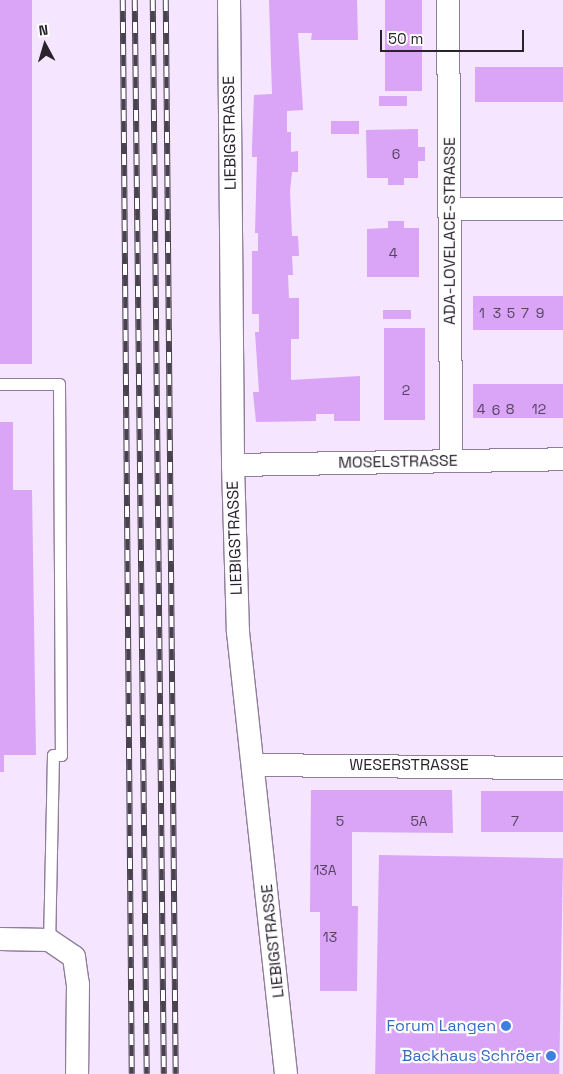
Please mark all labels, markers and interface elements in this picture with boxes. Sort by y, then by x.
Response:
north arrow [20,20,70,70]
scale bar [383,20,527,52]
text: N [38,21,49,40]
text: 50 m [388,29,423,48]
street label: LIEBIGSTRASSE [219,76,241,190]
street label: ADA-LOVELACE-STRASSE [440,137,460,325]
house number: 6 [392,146,400,162]
house number: 4 [389,245,397,261]
house number: 1 [479,305,485,321]
house number: 3 [493,305,501,321]
house number: 5 [507,305,515,321]
house number: 7 [521,305,529,321]
house number: 9 [536,305,544,321]
house number: 2 [402,382,410,398]
house number: 4 [477,401,485,417]
house number: 8 [506,401,514,417]
house number: 12 [532,401,546,417]
house number: 6 [492,402,500,418]
street label: MOSELSTRASSE [338,451,458,473]
street label: LIEBIGSTRASSE [223,481,247,595]
street label: WESERSTRASSE [349,755,469,775]
house number: 5 [336,813,344,829]
house number: 5A [410,813,428,829]
house number: 7 [511,813,519,829]
house number: 13A [313,862,337,878]
street label: LIEBIGSTRASSE [257,883,289,999]
house number: 13 [323,929,337,945]
place label: Forum Langen [387,1016,496,1036]
marker: Forum Langen [500,1020,512,1032]
place label: Backhaus Schröer [402,1046,541,1066]
marker: Backhaus Schröer [545,1050,557,1062]

